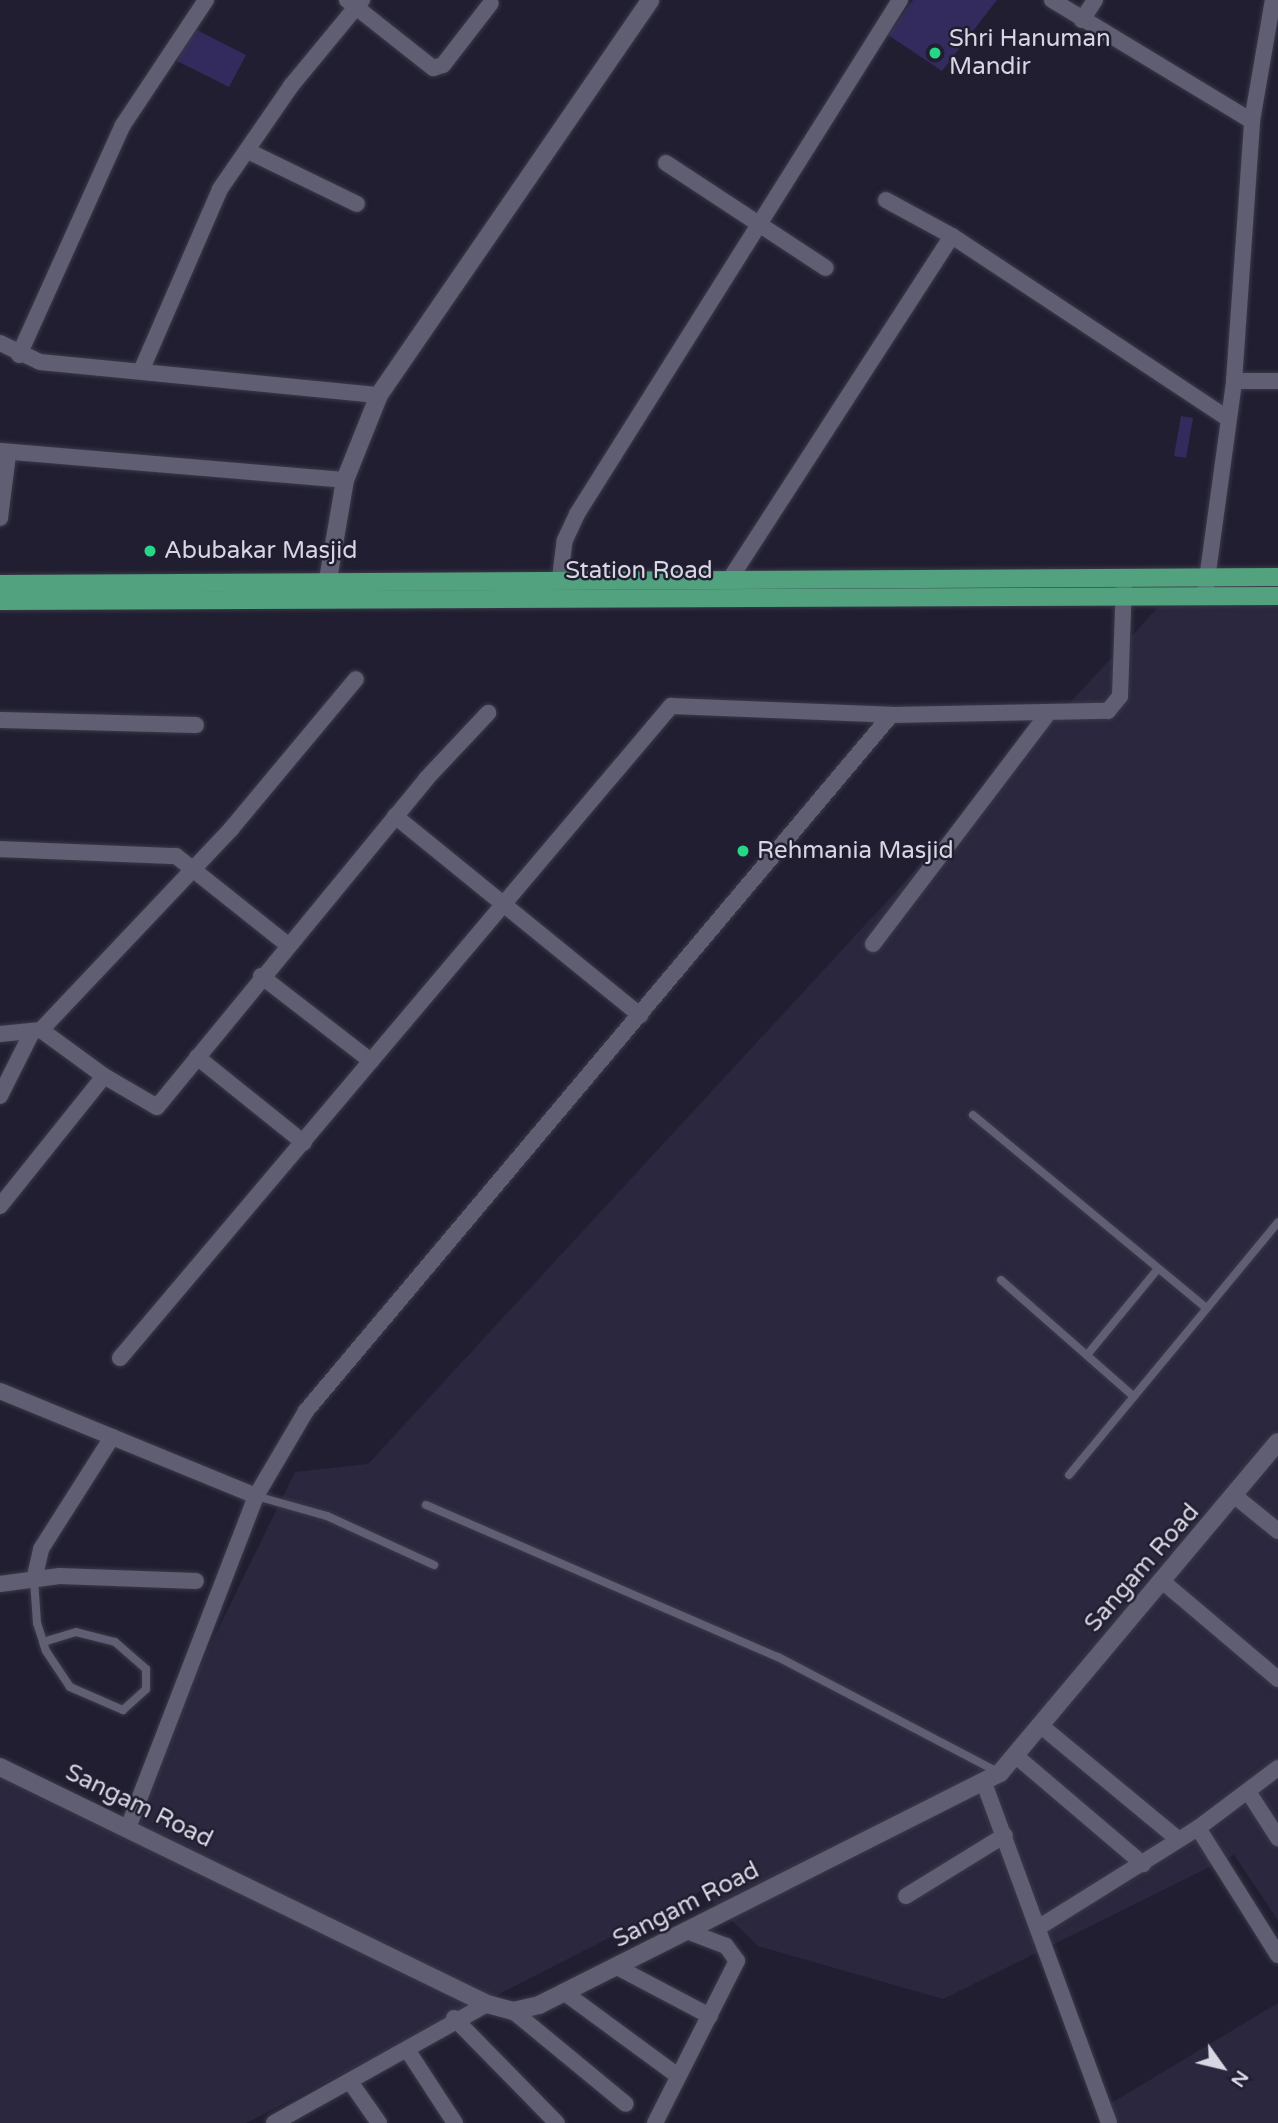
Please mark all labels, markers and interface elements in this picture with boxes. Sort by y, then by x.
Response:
place label: Shri Hanuman Mandir [949,25,1110,81]
marker: Shri Hanuman Mandir [927,45,943,61]
place label: Abubakar Masjid [164,537,357,565]
marker: Abubakar Masjid [142,543,158,559]
street label: Station Road [565,557,713,585]
place label: Rehmania Masjid [757,837,954,865]
marker: Rehmania Masjid [735,843,751,859]
street label: Sangam Road [1079,1498,1205,1638]
street label: Sangam Road [61,1758,217,1854]
street label: Sangam Road [608,1856,764,1954]
north arrow [1187,2032,1257,2102]
text: N [1226,2066,1253,2091]

